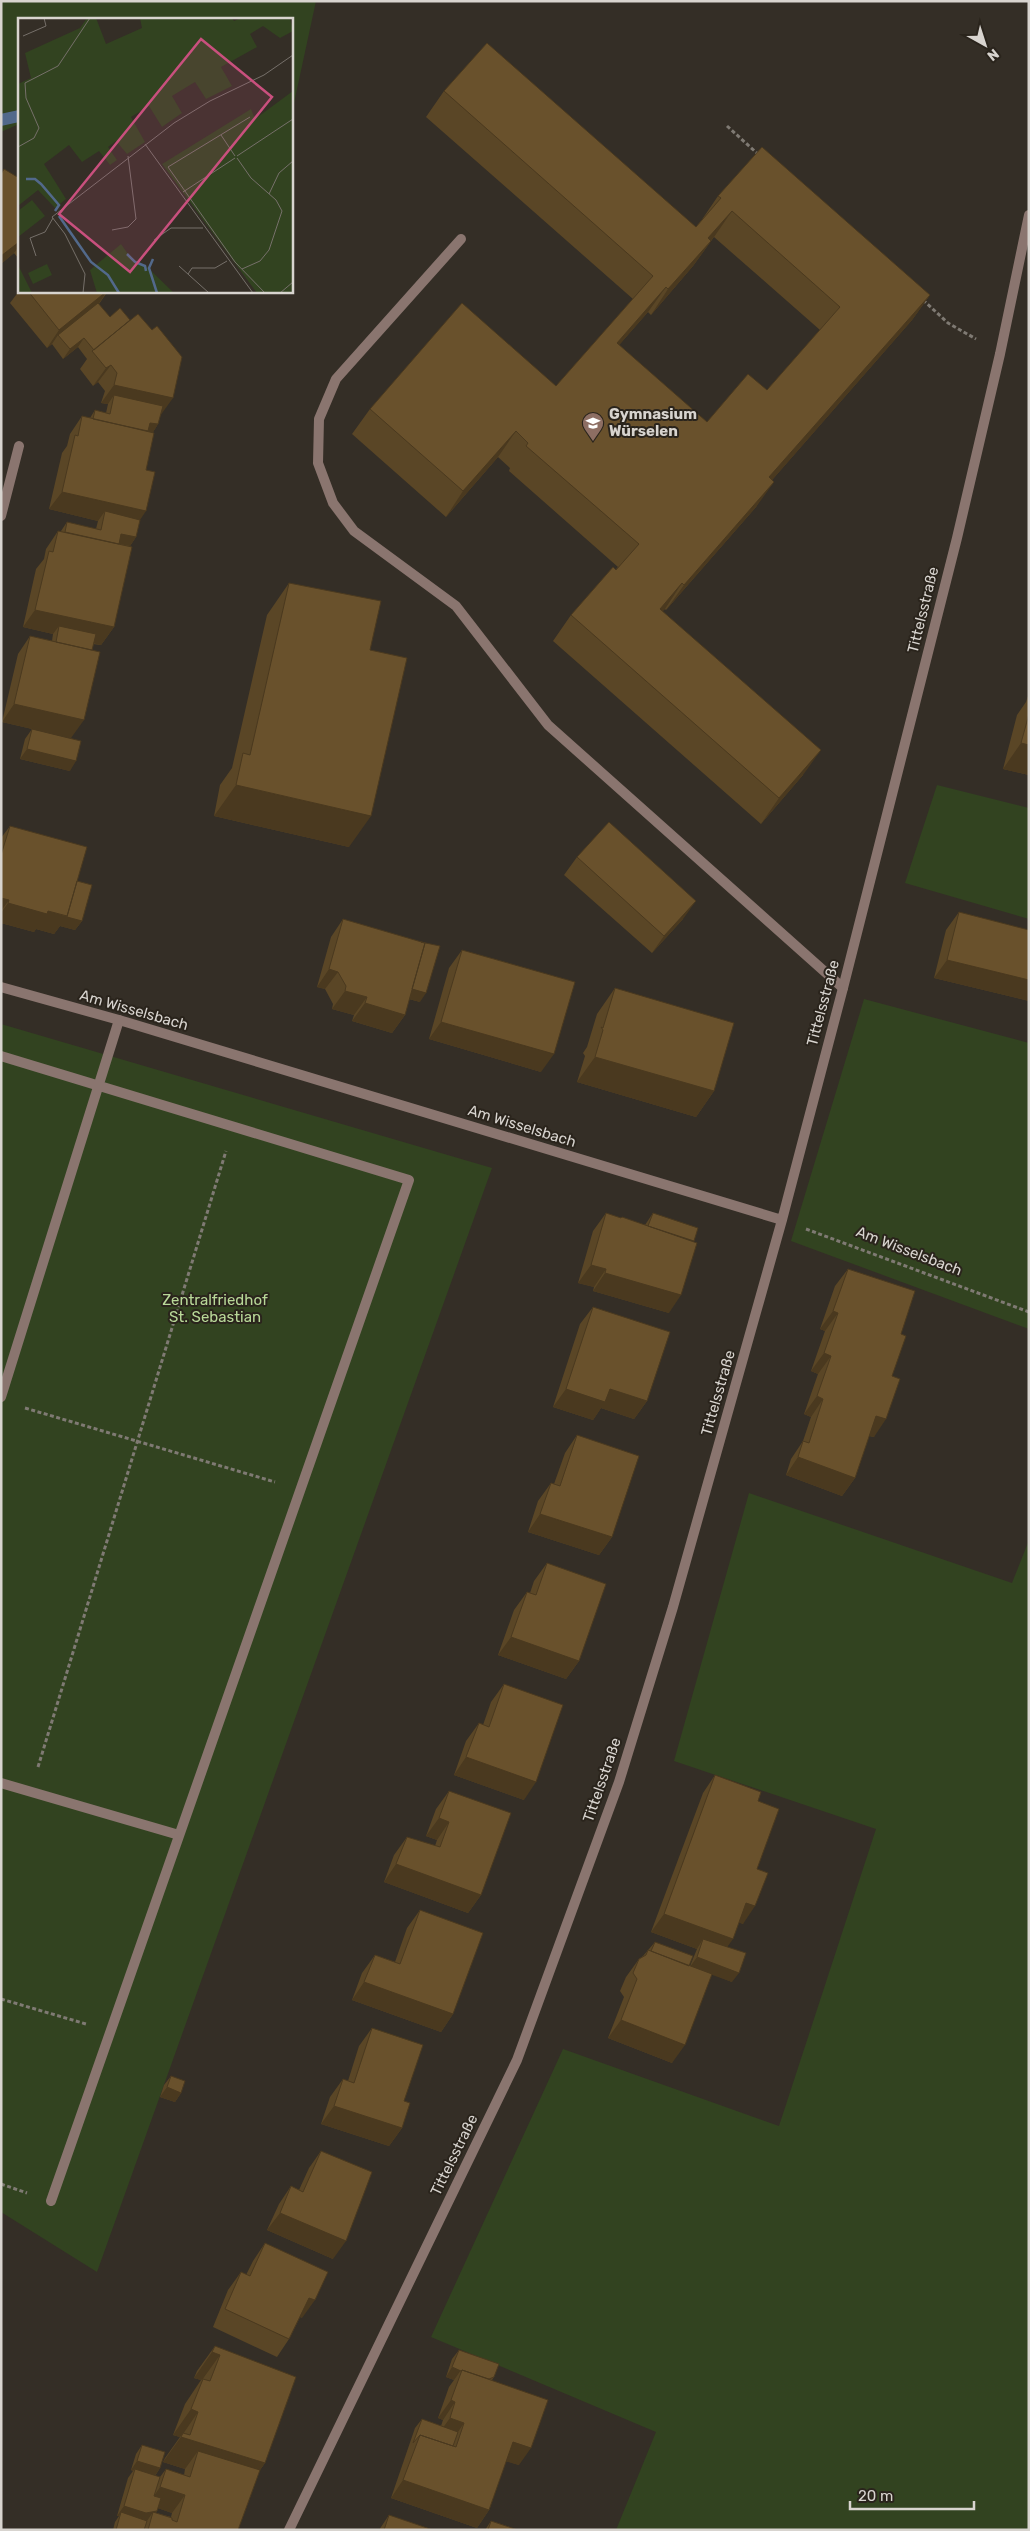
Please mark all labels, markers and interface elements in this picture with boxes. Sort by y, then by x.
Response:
inset map [18,18,292,292]
north arrow [960,20,1010,70]
text: N [984,45,1002,64]
place label: Gymnasium Würselen [609,405,697,440]
school or university icon: Gymnasium Würselen [581,411,605,442]
street label: Tittelsstraße [904,565,942,655]
street label: Tittelsstraße [803,958,843,1048]
street label: Am Wisselsbach [78,986,190,1034]
street label: Am Wisselsbach [466,1101,578,1151]
street label: Am Wisselsbach [853,1223,965,1279]
park label: Zentralfriedhof St. Sebastian [162,1291,268,1326]
street label: Tittelsstraße [697,1348,739,1438]
street label: Tittelsstraße [579,1735,625,1825]
street label: Tittelsstraße [427,2111,481,2199]
scale bar [850,2478,974,2510]
text: 20 m [858,2487,893,2505]

